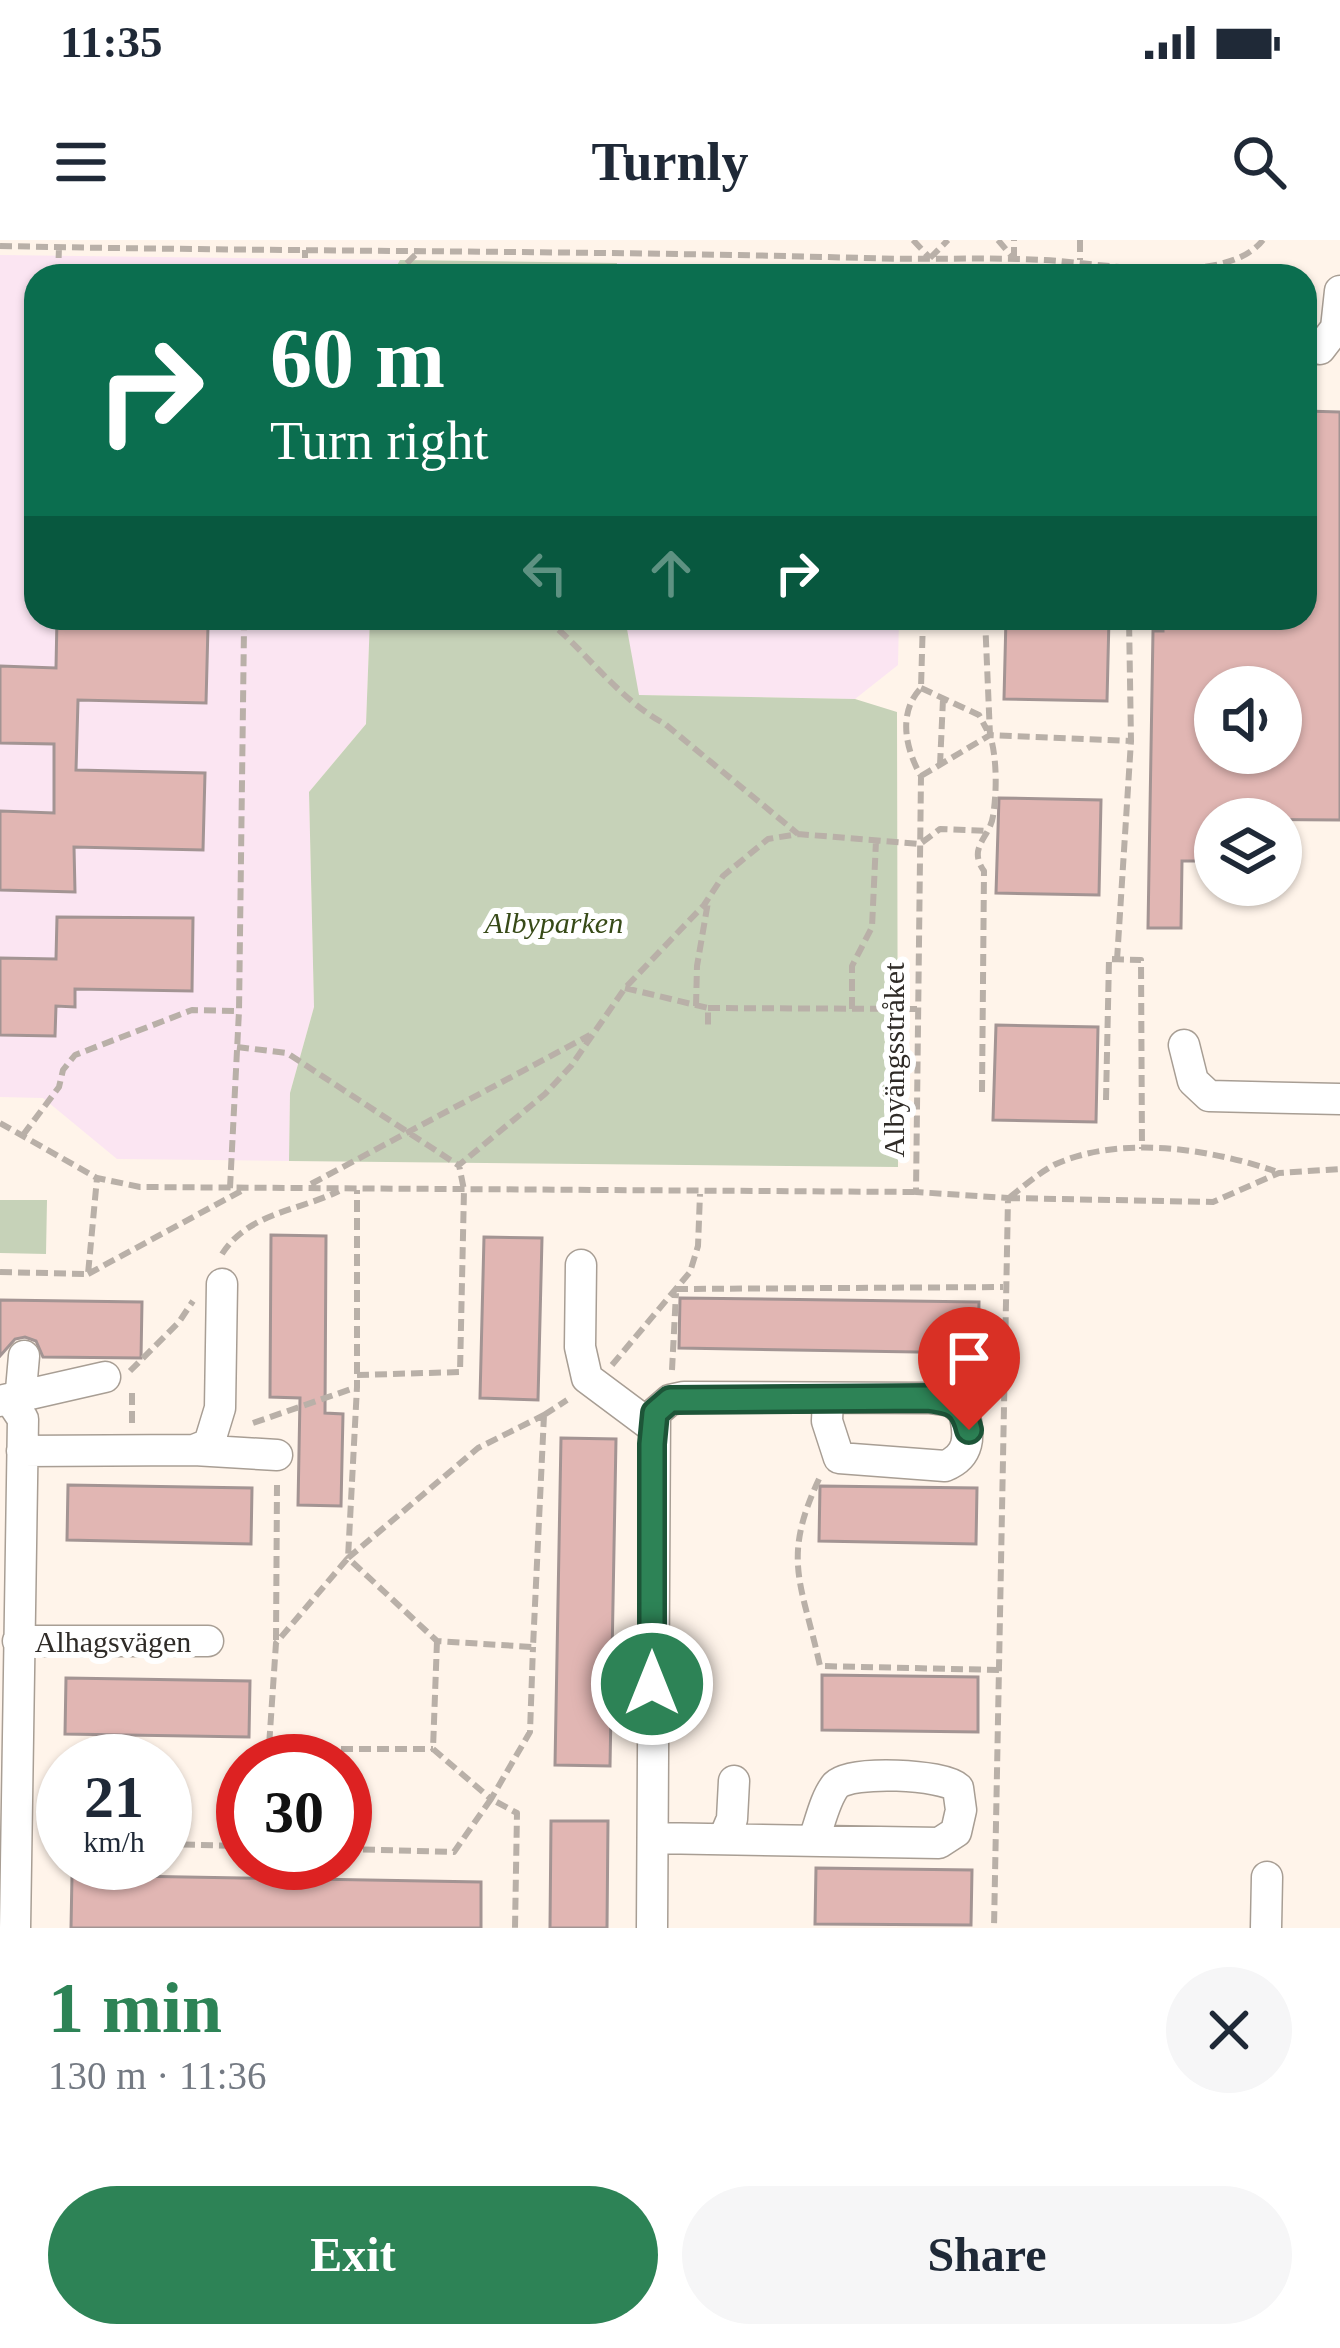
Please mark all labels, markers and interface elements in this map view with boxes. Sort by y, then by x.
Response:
text: 11:35 [60,17,163,67]
icon: menu [48,129,114,195]
icon: search [1226,129,1292,195]
text: Turnly [591,132,749,192]
icon: right [72,312,228,468]
text: 60 m [270,312,445,405]
text: Turn right [270,411,489,471]
icon: left [512,540,578,606]
icon: ahead [638,540,704,606]
icon: right [764,540,830,606]
map controls [1194,666,1302,906]
button: sound [1194,666,1302,774]
button: layers [1194,798,1302,906]
park label: Albyparken [483,906,623,939]
street label: Albyängsstråket [877,962,910,1157]
pin [918,1307,1020,1430]
icon: arrive [936,1325,1002,1391]
position arrow [589,1621,715,1747]
street label: Alhagsvägen [35,1625,191,1658]
speed limit sign: 30 [216,1734,372,1890]
text: 21 [84,1764,144,1830]
text: km/h [83,1825,145,1858]
button: close [1166,1967,1292,2093]
text: 1 min [48,1968,222,2048]
text: 130 m · 11:36 [48,2054,266,2097]
button: Exit [48,2186,658,2324]
button: Share [682,2186,1292,2324]

